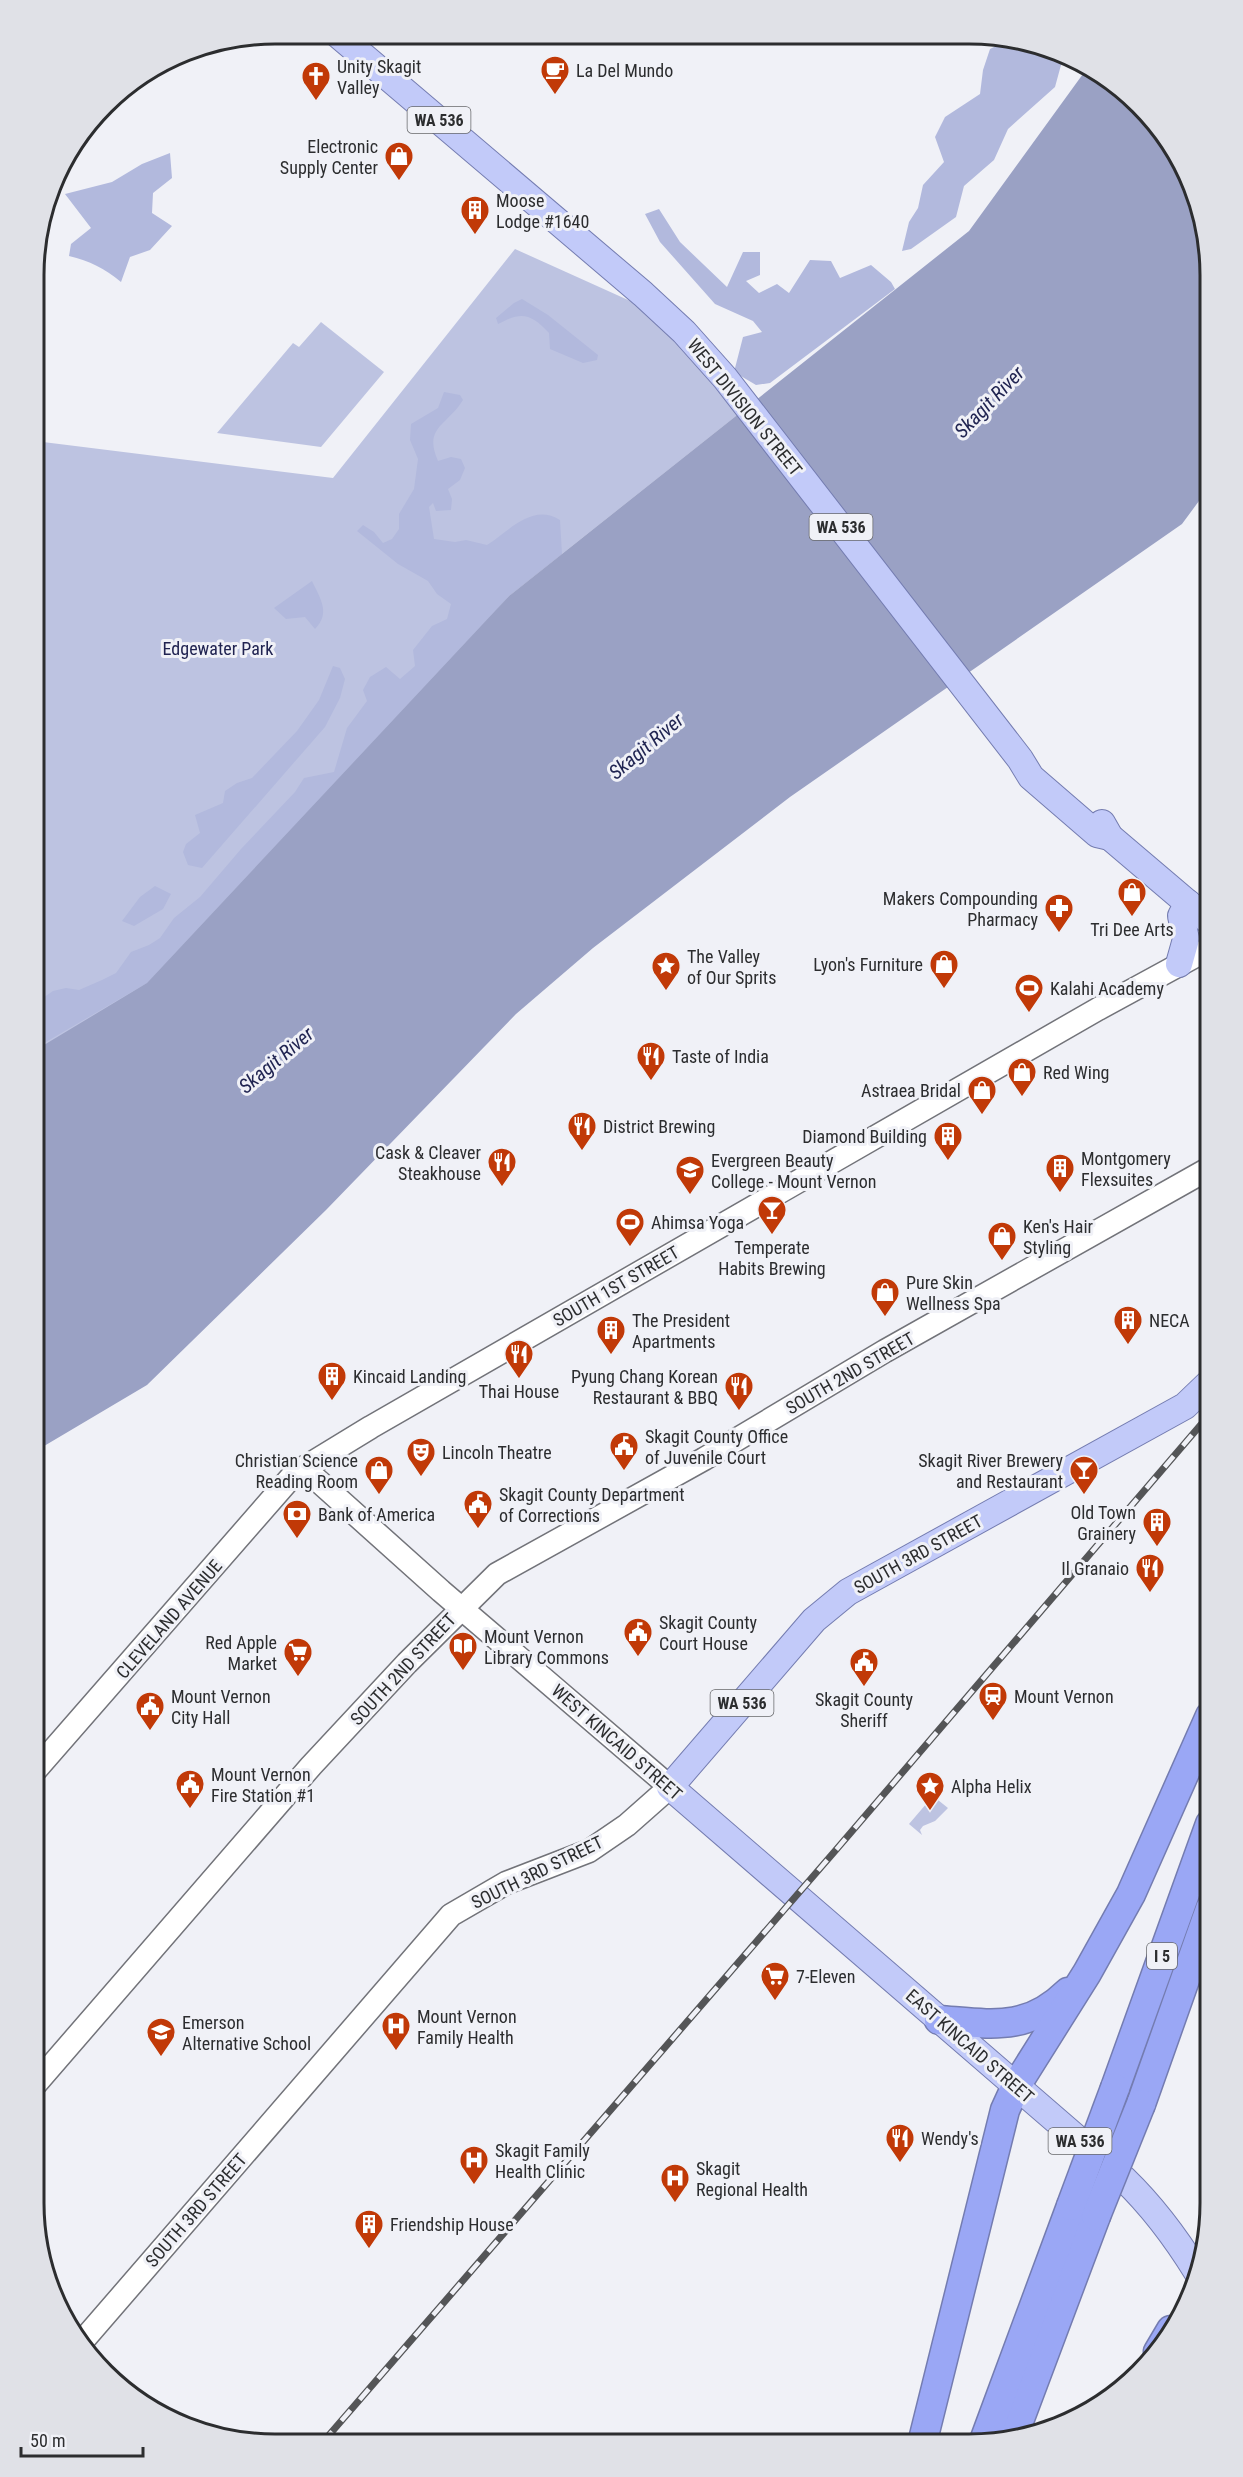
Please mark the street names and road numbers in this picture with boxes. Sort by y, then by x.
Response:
road number: WA 536 [408,107,470,133]
street label: WEST DIVISION STREET [683,334,807,480]
road number: WA 536 [810,514,872,540]
street label: SOUTH 1ST STREET [549,1241,683,1331]
street label: SOUTH 2ND STREET [782,1328,918,1418]
street label: SOUTH 3RD STREET [850,1510,986,1598]
street label: CLEVELAND AVENUE [112,1555,226,1683]
street label: SOUTH 2ND STREET [346,1609,460,1729]
street label: WEST KINCAID STREET [548,1680,686,1804]
road number: WA 536 [710,1690,774,1716]
street label: SOUTH 3RD STREET [468,1831,606,1913]
road number: I 5 [1147,1943,1177,1969]
street label: EAST KINCAID STREET [902,1985,1038,2107]
road number: WA 536 [1048,2128,1112,2154]
street label: SOUTH 3RD STREET [141,2149,251,2271]

